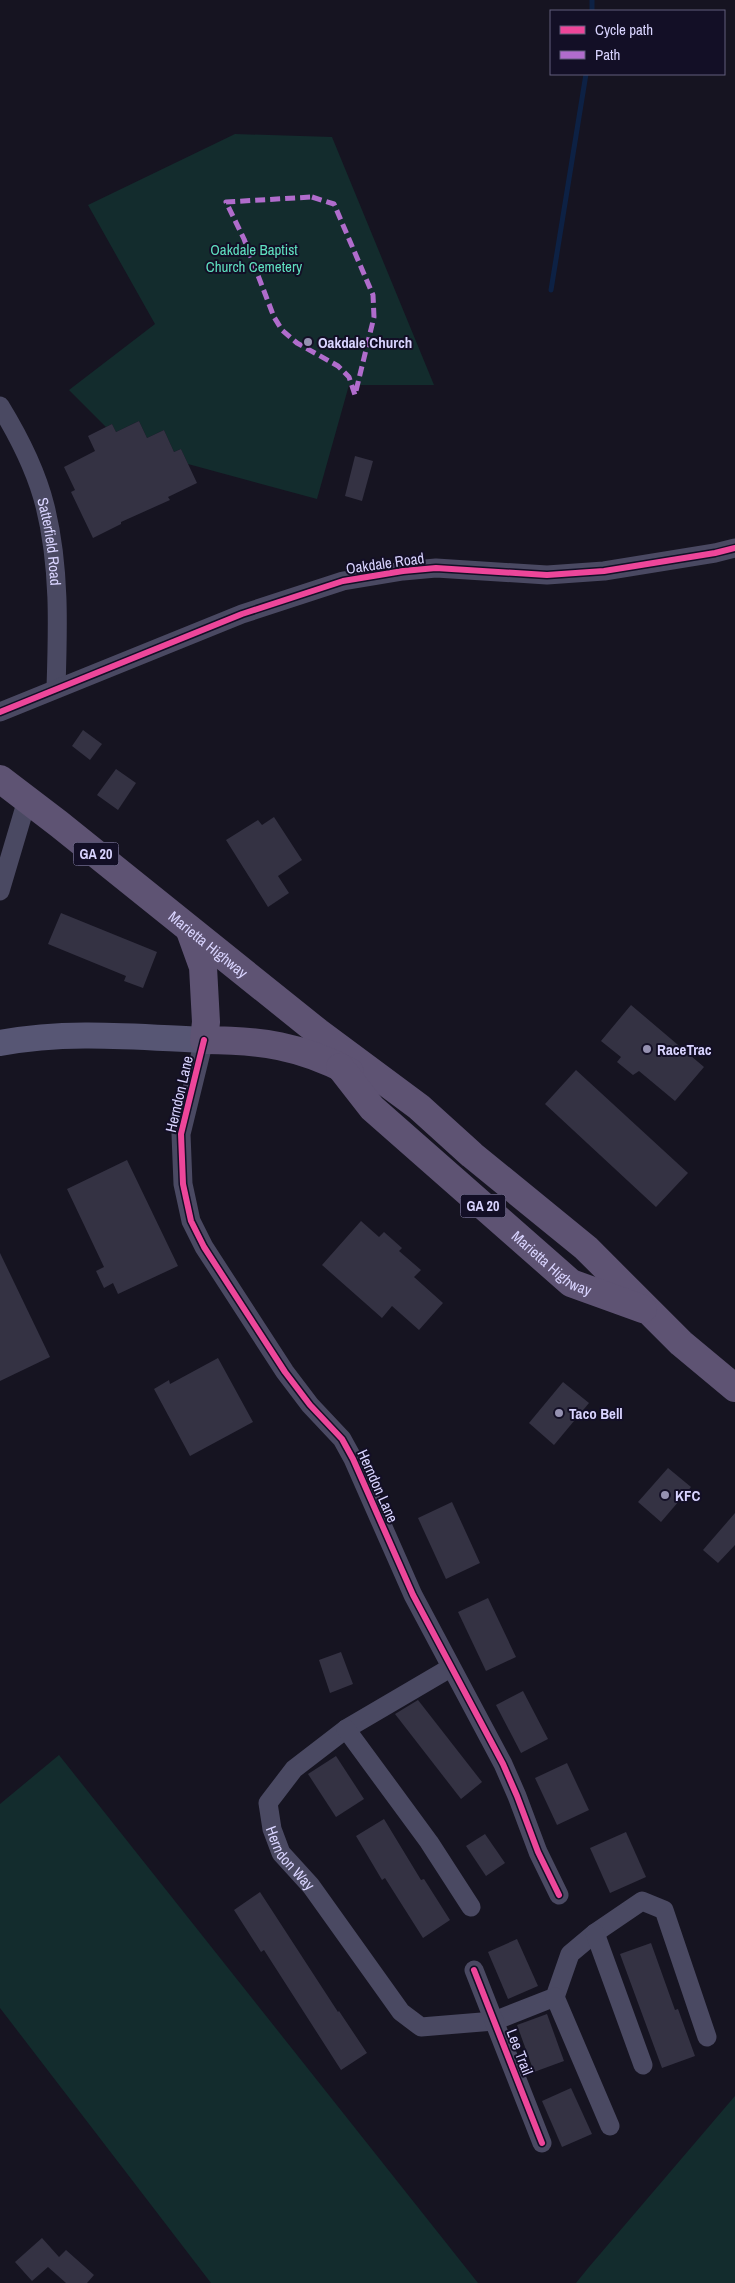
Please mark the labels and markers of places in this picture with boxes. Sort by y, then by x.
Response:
place label: Oakdale Church [318,332,412,353]
marker: Oakdale Church [302,336,314,348]
place label: RaceTrac [657,1039,712,1060]
marker: RaceTrac [641,1043,653,1055]
place label: Taco Bell [569,1403,623,1424]
marker: Taco Bell [553,1407,565,1419]
place label: KFC [675,1485,700,1506]
marker: KFC [659,1489,671,1501]

